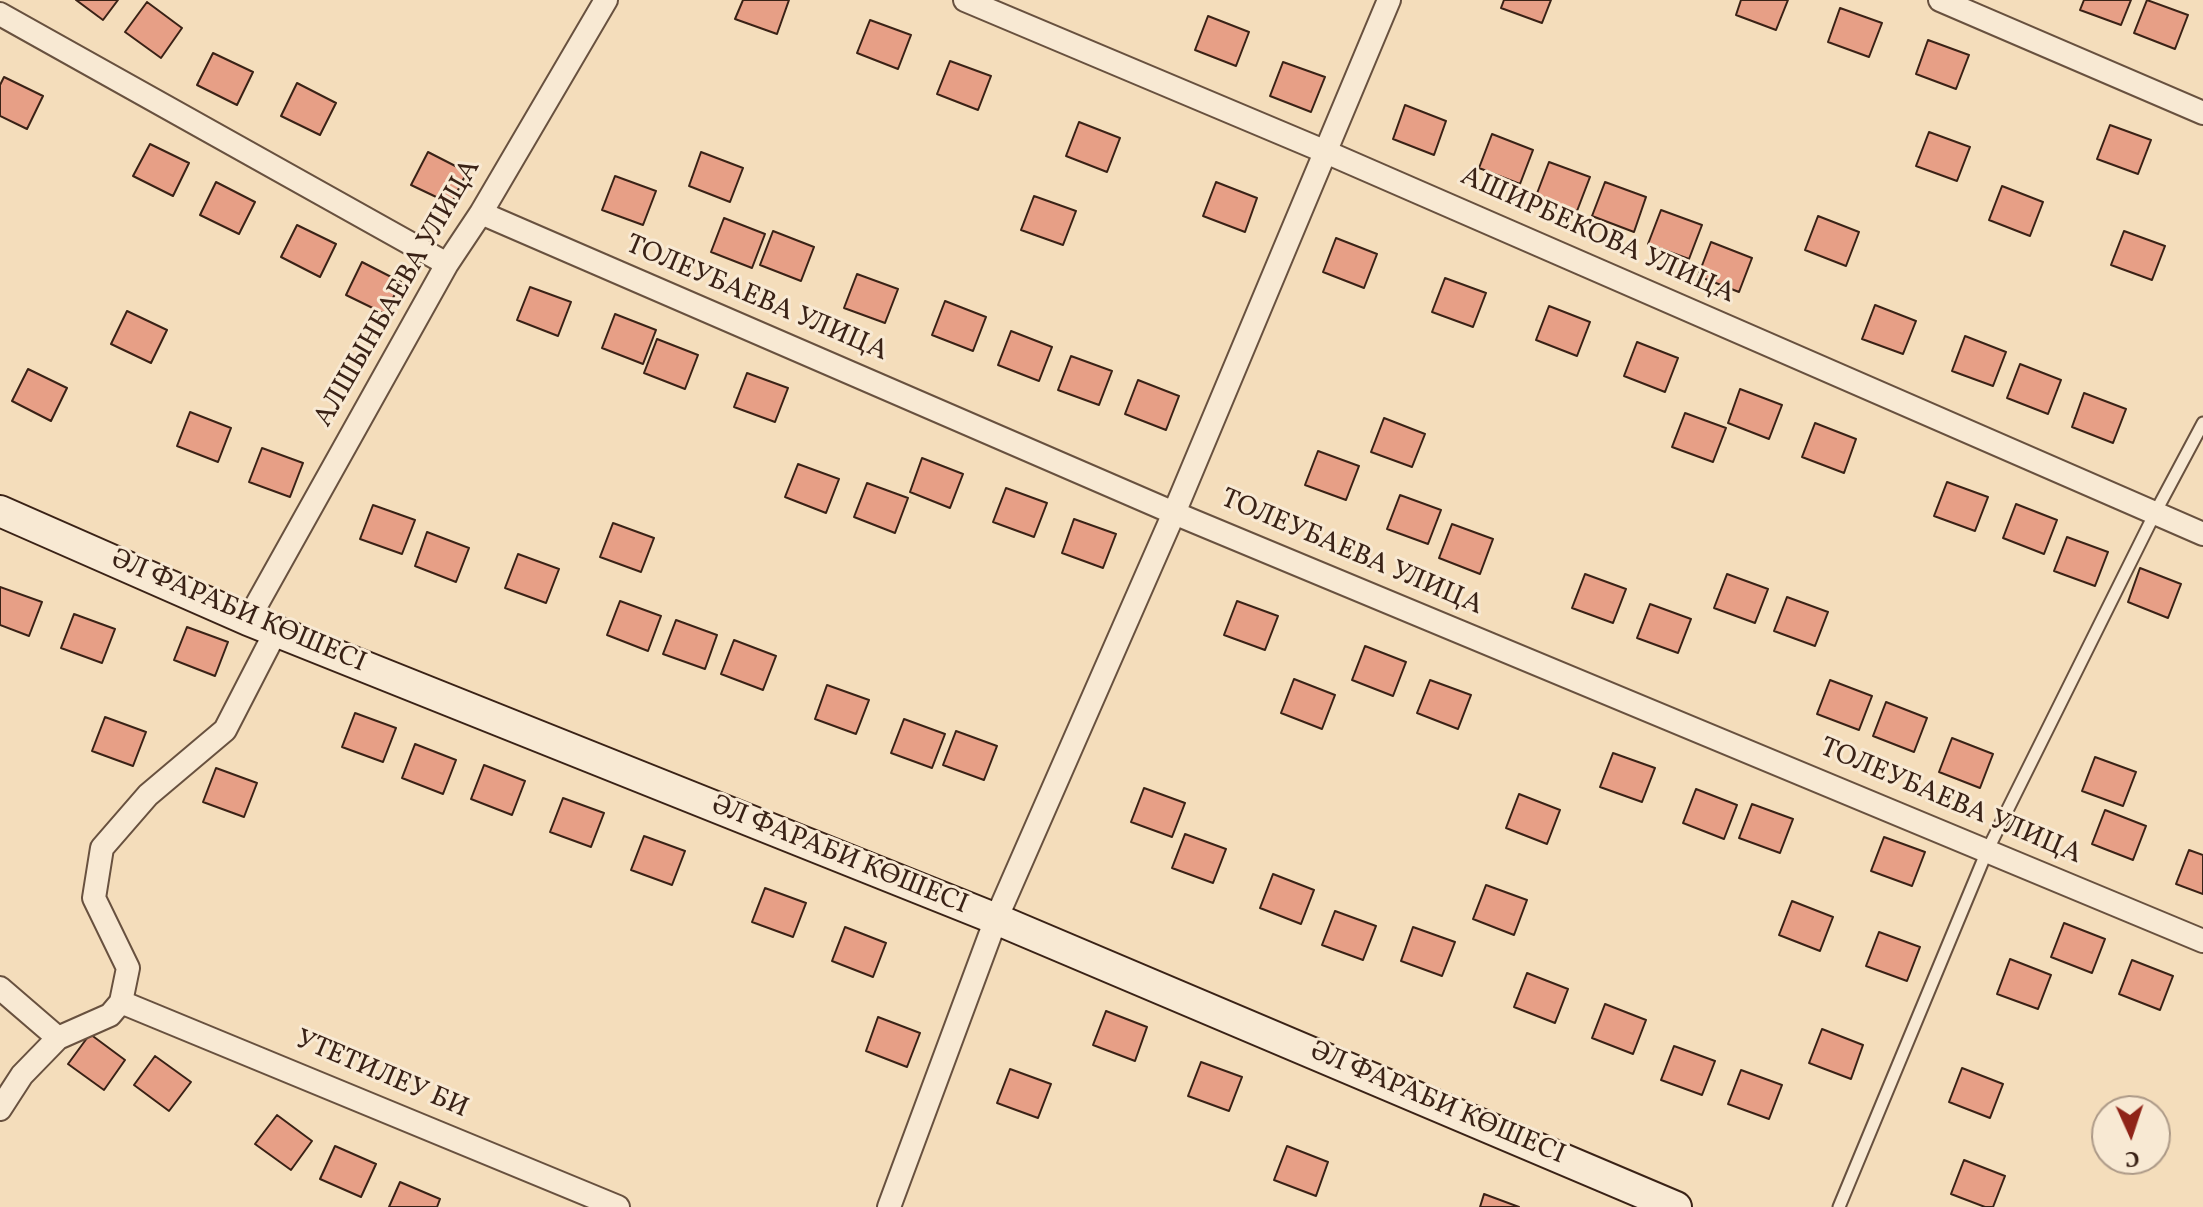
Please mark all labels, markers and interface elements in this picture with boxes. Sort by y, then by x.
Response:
street label: АЛШЫНБАЕВА УЛИЦА [309,154,489,434]
street label: АШИРБЕКОВА УЛИЦА [1455,161,1739,313]
street label: ТОЛЕУБАЕВА УЛИЦА [620,230,892,370]
street label: ТОЛЕУБАЕВА УЛИЦА [1215,484,1487,624]
street label: ӘЛ ФАРАБИ КӨШЕСІ [106,544,370,682]
street label: ТОЛЕУБАЕВА УЛИЦА [1814,733,2086,873]
street label: ӘЛ ФАРАБИ КӨШЕСІ [706,790,972,924]
street label: УТЕТИЛЕУ БИ [289,1024,473,1128]
street label: ӘЛ ФАРАБИ КӨШЕСІ [1305,1036,1569,1174]
north arrow [2091,1095,2171,1175]
text: С [2124,1142,2140,1173]

